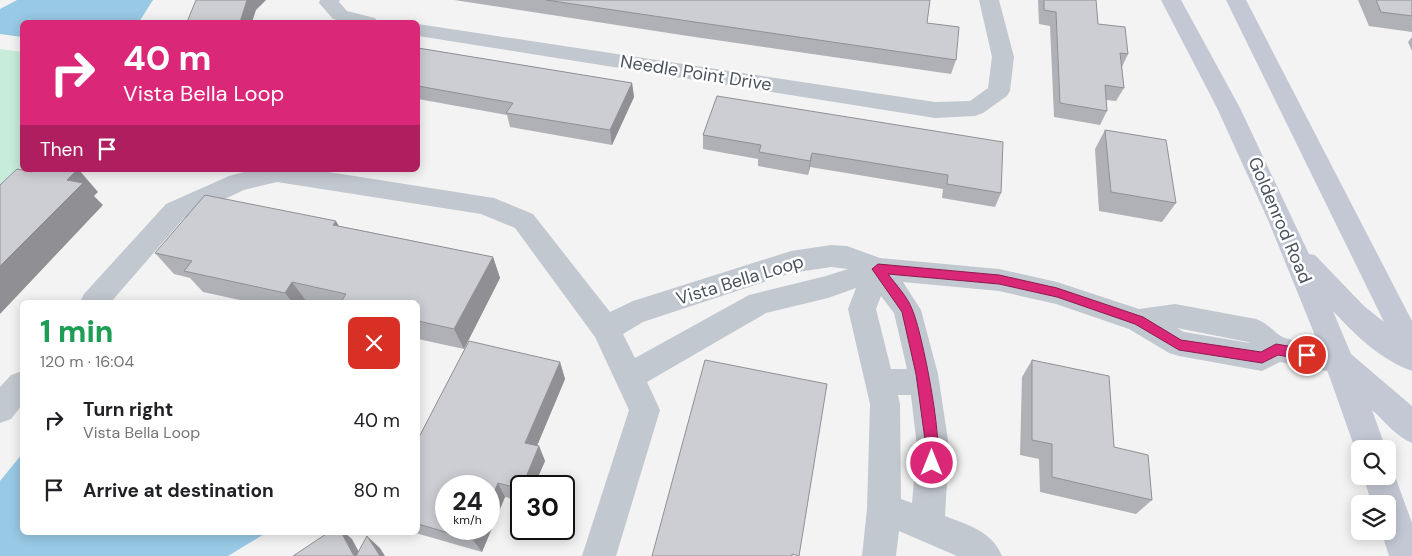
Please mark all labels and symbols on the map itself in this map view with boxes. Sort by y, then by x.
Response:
street label: Needle Point Drive [619,49,773,97]
street label: Goldenrod Road [1243,153,1317,287]
street label: Vista Bella Loop [673,249,807,311]
pin [1286,334,1328,376]
position arrow [905,436,957,488]
speed limit sign: 30 [510,475,575,540]

